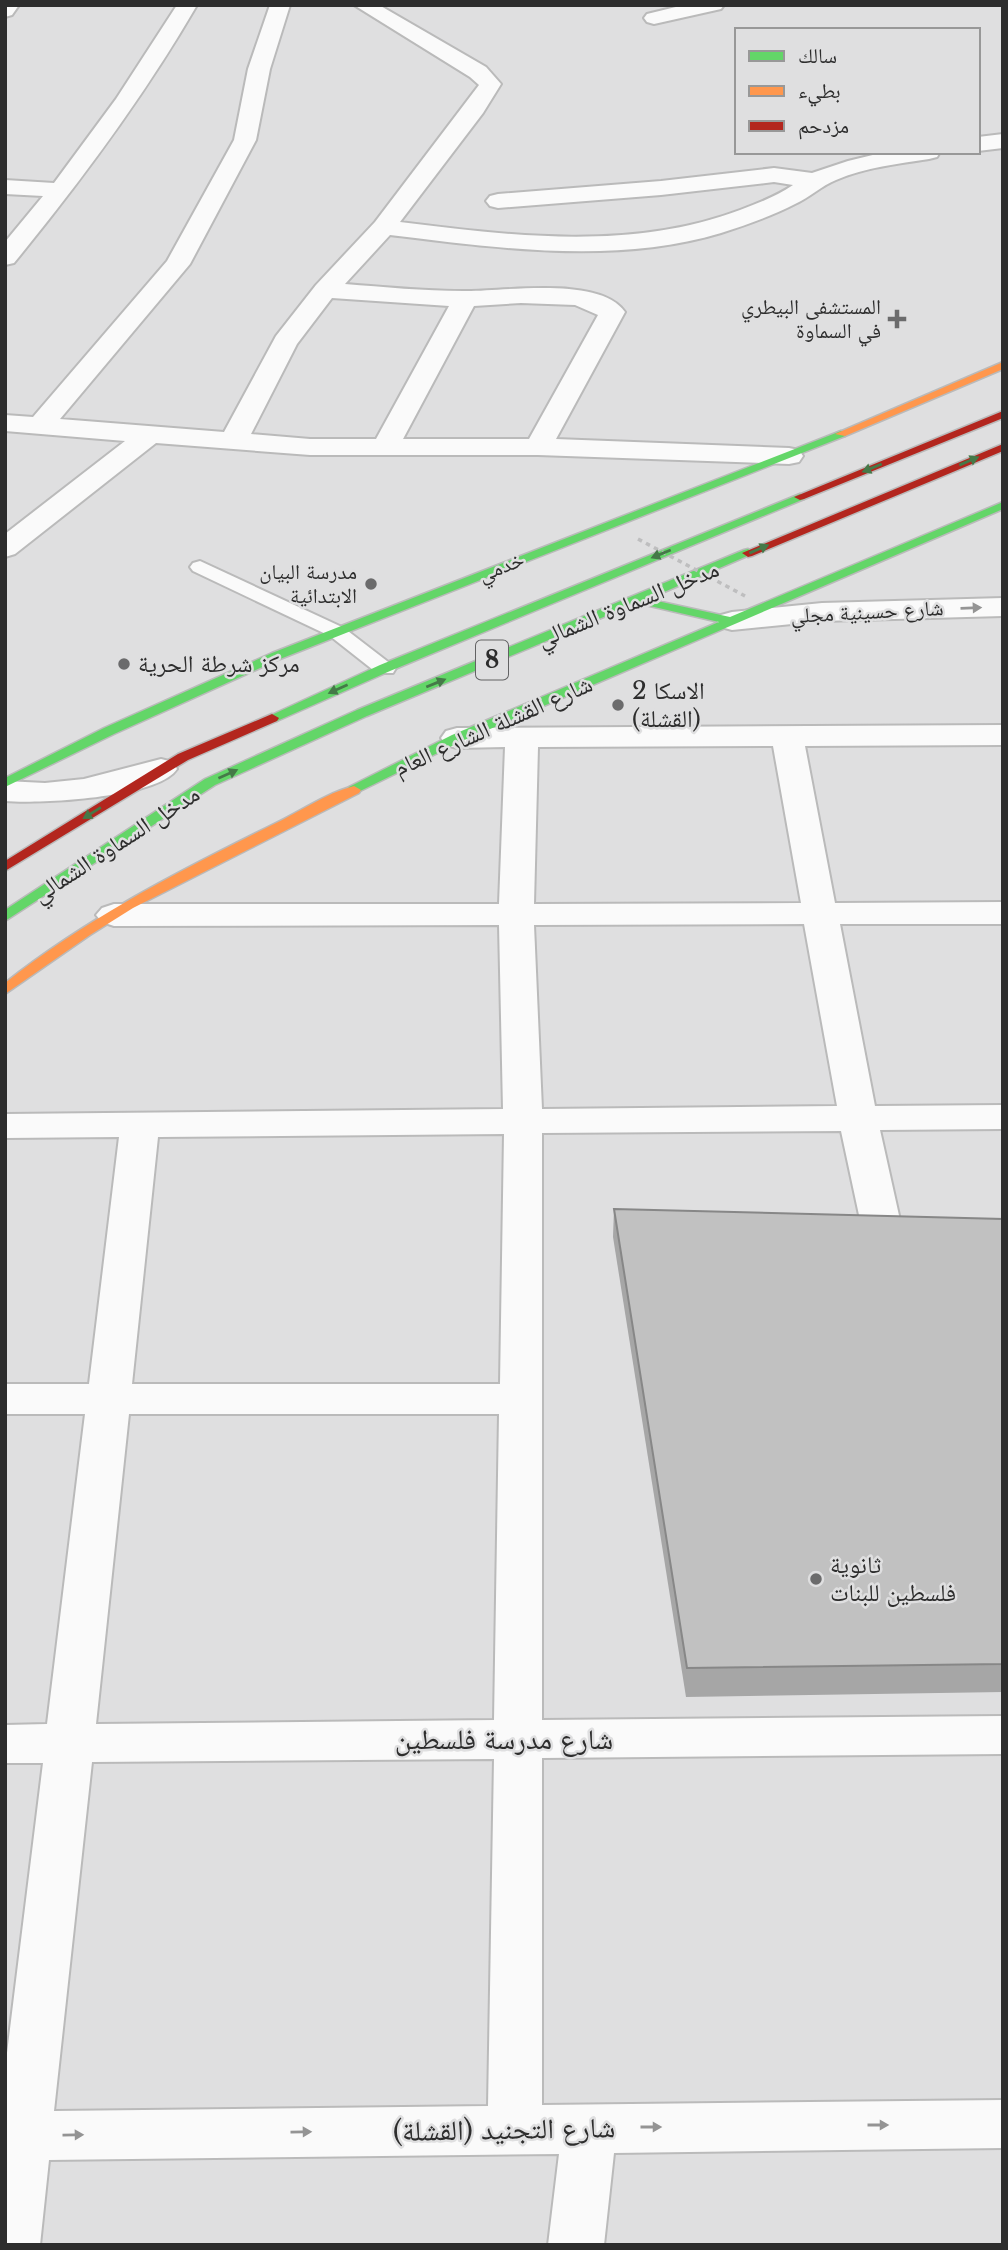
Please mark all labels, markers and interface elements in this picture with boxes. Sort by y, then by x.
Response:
legend [735,28,980,154]
text: سالك [798,43,837,69]
text: بطيء [798,78,841,107]
text: مزدحم [798,113,849,140]
place label: المستشفى البيطري في السماوة [741,294,881,347]
marker: المستشفى البيطري في السماوة [887,309,907,329]
one-way arrow [959,456,980,467]
one-way arrow [861,463,882,474]
one-way arrow [749,543,770,554]
street label: خدمي [474,546,529,591]
one-way arrow [650,548,671,559]
street label: مدخل السماوة الشمالي [533,554,725,658]
place label: مدرسة البيان الابتدائية [259,559,357,609]
marker: مدرسة البيان الابتدائية [363,576,379,592]
street label: شارع حسينية مجلي [790,595,944,632]
one-way arrow [960,602,982,614]
road number: 8 [476,640,508,680]
place label: مركز شرطة الحرية [138,649,300,678]
marker: مركز شرطة الحرية [116,656,132,672]
street label: شارع القشلة الشارع العام [389,669,597,784]
place label: الاسكا 2 (القشلة) [632,676,705,733]
one-way arrow [426,677,446,689]
one-way arrow [328,683,348,695]
marker: الاسكا 2 (القشلة) [610,697,626,713]
one-way arrow [217,768,238,779]
street label: مدخل السماوة الشمالي [27,779,208,913]
one-way arrow [82,806,101,819]
place label: ثانوية فلسطين للبنات [830,1550,956,1607]
marker: ثانوية فلسطين للبنات [808,1571,824,1587]
street label: شارع مدرسة فلسطين [395,1722,613,1757]
street label: شارع التجنيد (القشلة) [393,2110,615,2149]
one-way arrow [868,2119,890,2131]
one-way arrow [640,2121,662,2133]
one-way arrow [290,2126,312,2137]
one-way arrow [63,2129,85,2141]

